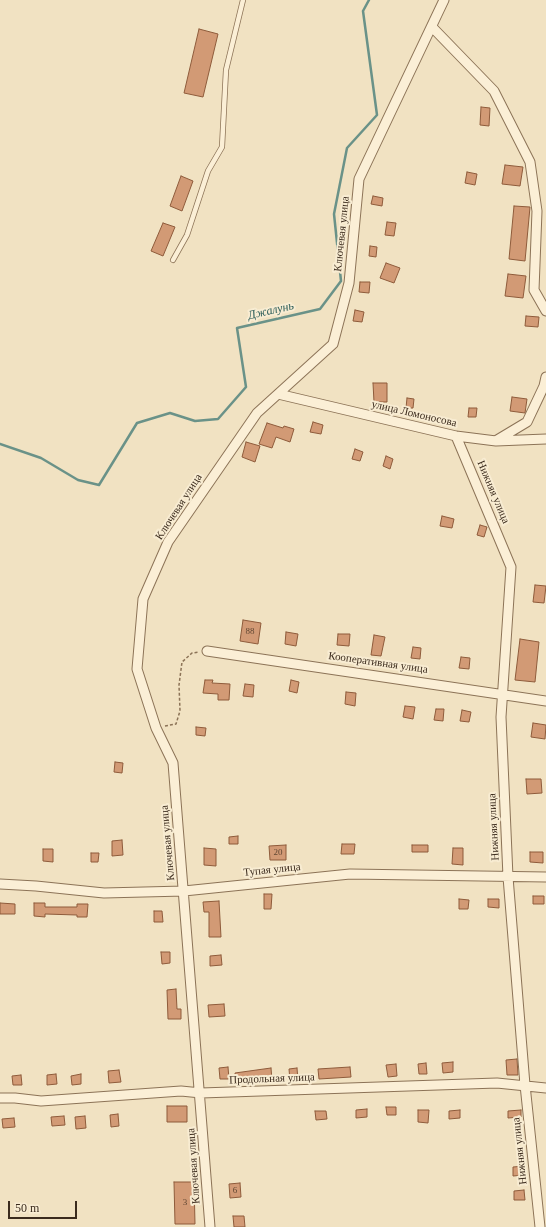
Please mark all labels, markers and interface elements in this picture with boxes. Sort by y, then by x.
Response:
street label: Ключевая улица [331,196,353,272]
water label: Джалунь [247,299,295,323]
street label: улица Ломоносова [370,398,458,430]
street label: Нижняя улица [474,458,512,526]
street label: Ключевая улица [153,472,205,542]
house number: 88 [246,627,254,637]
street label: Кооперативная улица [327,649,429,677]
street label: Нижняя улица [486,793,502,861]
street label: Ключевая улица [158,805,178,881]
house number: 20 [274,848,282,858]
street label: Тупая улица [243,860,301,880]
street label: Продольная улица [229,1071,315,1087]
street label: Нижняя улица [510,1117,530,1185]
street label: Ключевая улица [185,1128,203,1204]
house number: 6 [233,1186,237,1196]
scale bar [10,1193,79,1219]
house number: 3 [183,1198,187,1208]
text: 50 m [15,1201,39,1215]

